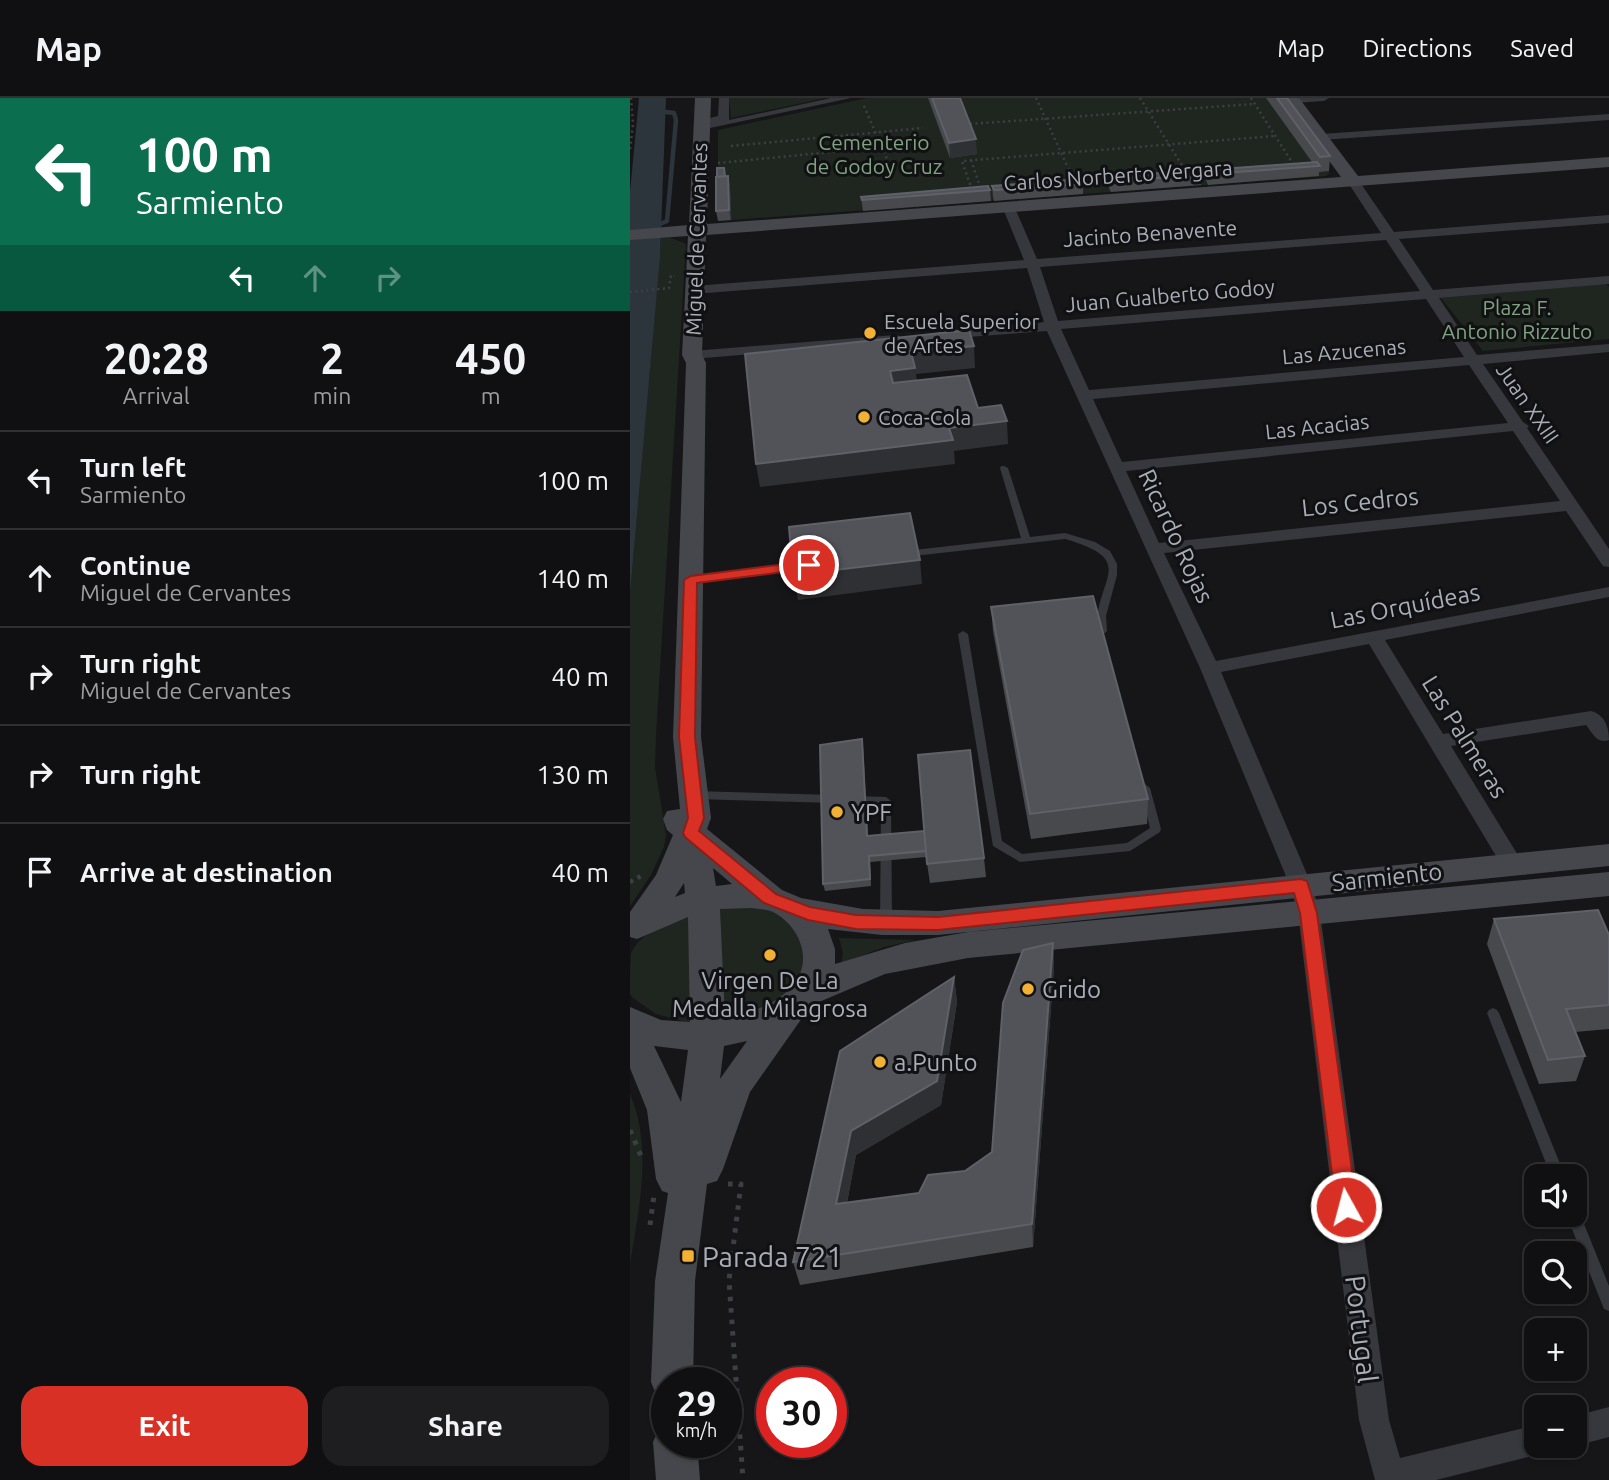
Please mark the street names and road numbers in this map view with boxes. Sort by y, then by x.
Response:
street label: Miguel de Cervantes [681,142,711,336]
street label: Carlos Norberto Vergara [1003,155,1233,195]
street label: Jacinto Benavente [1062,215,1238,251]
street label: Juan Gualberto Godoy [1064,274,1276,316]
street label: Las Azucenas [1281,334,1407,368]
street label: Juan XXIII [1492,358,1564,448]
street label: Las Acacias [1264,409,1370,443]
street label: Ricardo Rojas [1133,465,1219,607]
street label: Los Cedros [1300,482,1420,522]
street label: Las Orquídeas [1328,578,1482,634]
street label: Las Palmeras [1417,671,1513,803]
street label: Sarmiento [1330,858,1444,896]
street label: Portugal [1340,1273,1384,1385]

